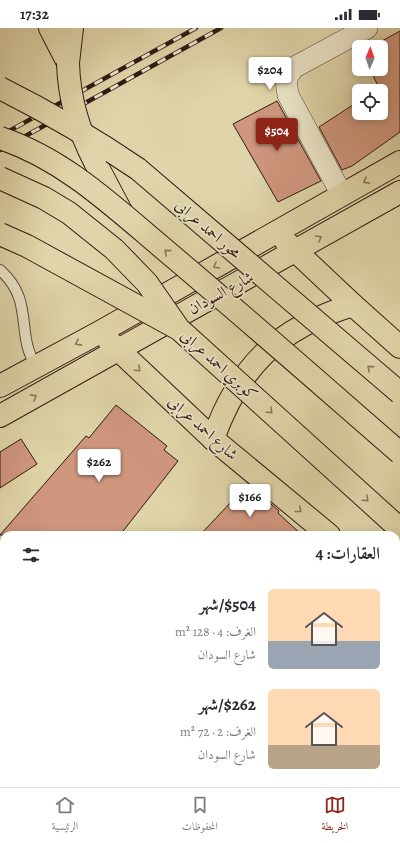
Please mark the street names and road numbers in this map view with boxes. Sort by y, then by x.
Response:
street label: محور احمد عرابى [170,194,246,264]
street label: شارع السودان [184,266,259,322]
street label: كوبري احمد عرابى [175,324,262,406]
street label: شارع احمد عرابى [162,391,243,467]

